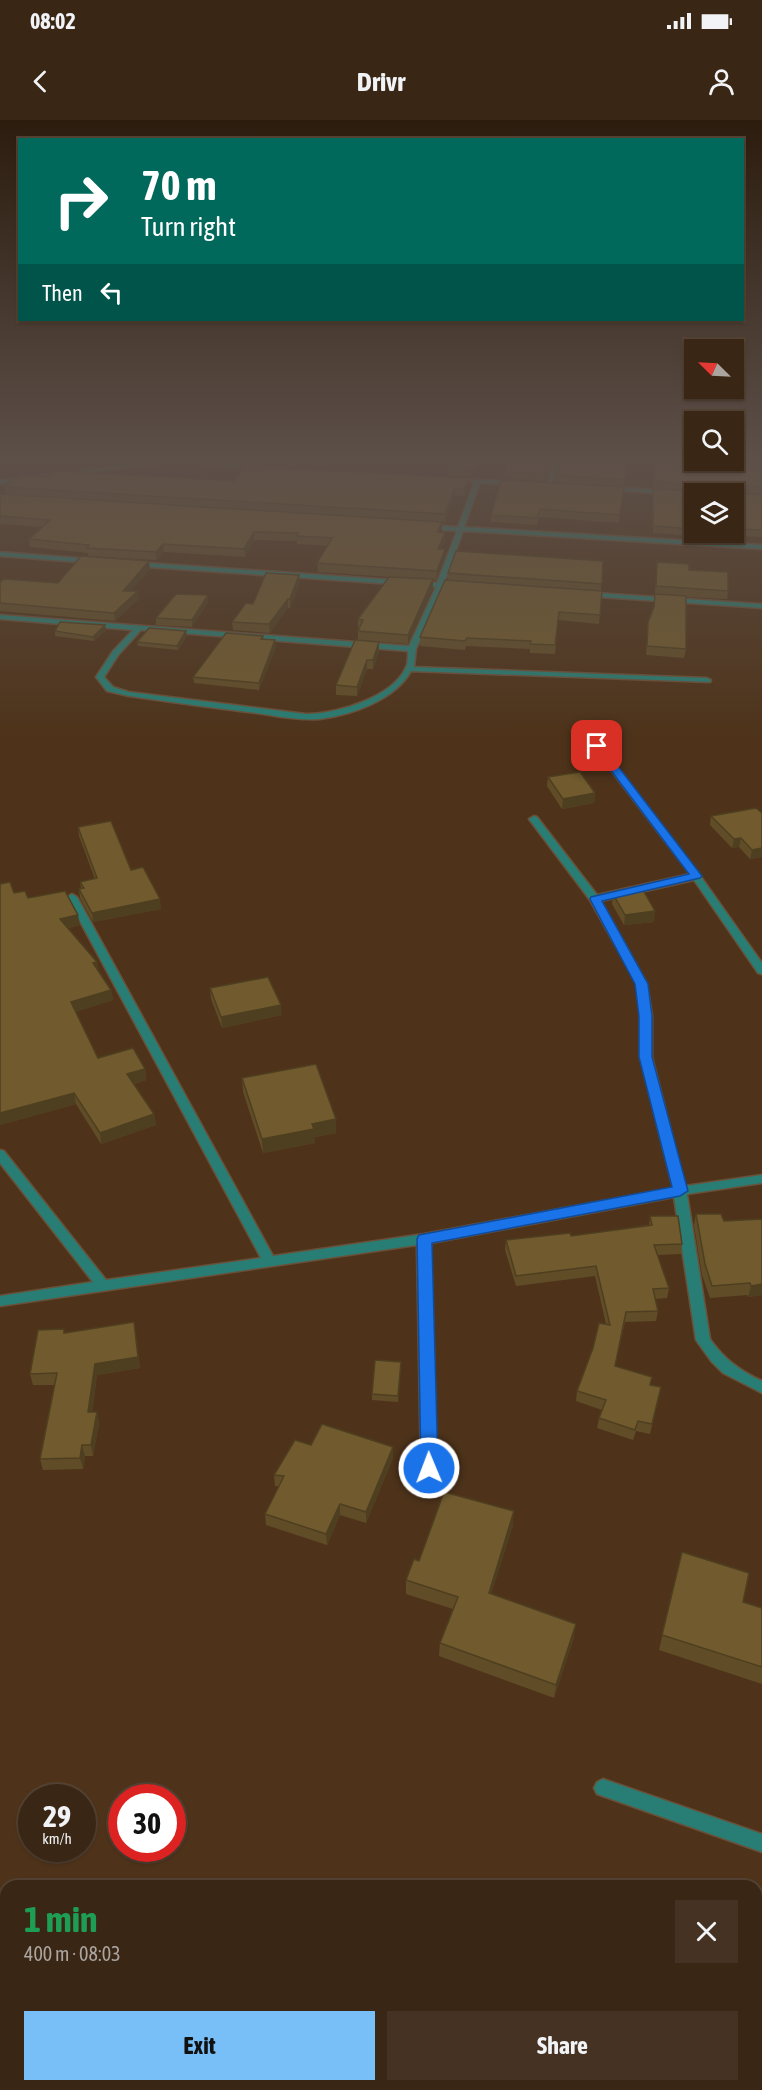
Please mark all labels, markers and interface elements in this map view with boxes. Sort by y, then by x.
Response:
text: 08:02 [30,8,76,34]
icon: back [24,65,57,98]
icon: person [705,65,738,98]
text: Drivr [357,66,405,97]
text: 70 m [141,161,216,209]
icon: right [42,162,120,240]
text: Turn right [141,211,236,242]
icon: left [95,276,128,309]
text: Then [42,280,83,306]
north arrow [684,339,744,399]
map controls [684,339,744,543]
button: search [684,411,744,471]
button: layers [684,483,744,543]
pin [571,720,622,771]
icon: arrive [580,729,613,762]
position arrow [397,1436,461,1500]
speed limit sign: 30 [108,1784,186,1862]
text: 29 [43,1799,71,1833]
text: km/h [42,1830,72,1847]
text: 1 min [24,1898,98,1940]
button: close [675,1900,738,1963]
text: 400 m · 08:03 [24,1942,121,1965]
button: Exit [24,2011,375,2080]
button: Share [387,2011,738,2080]

